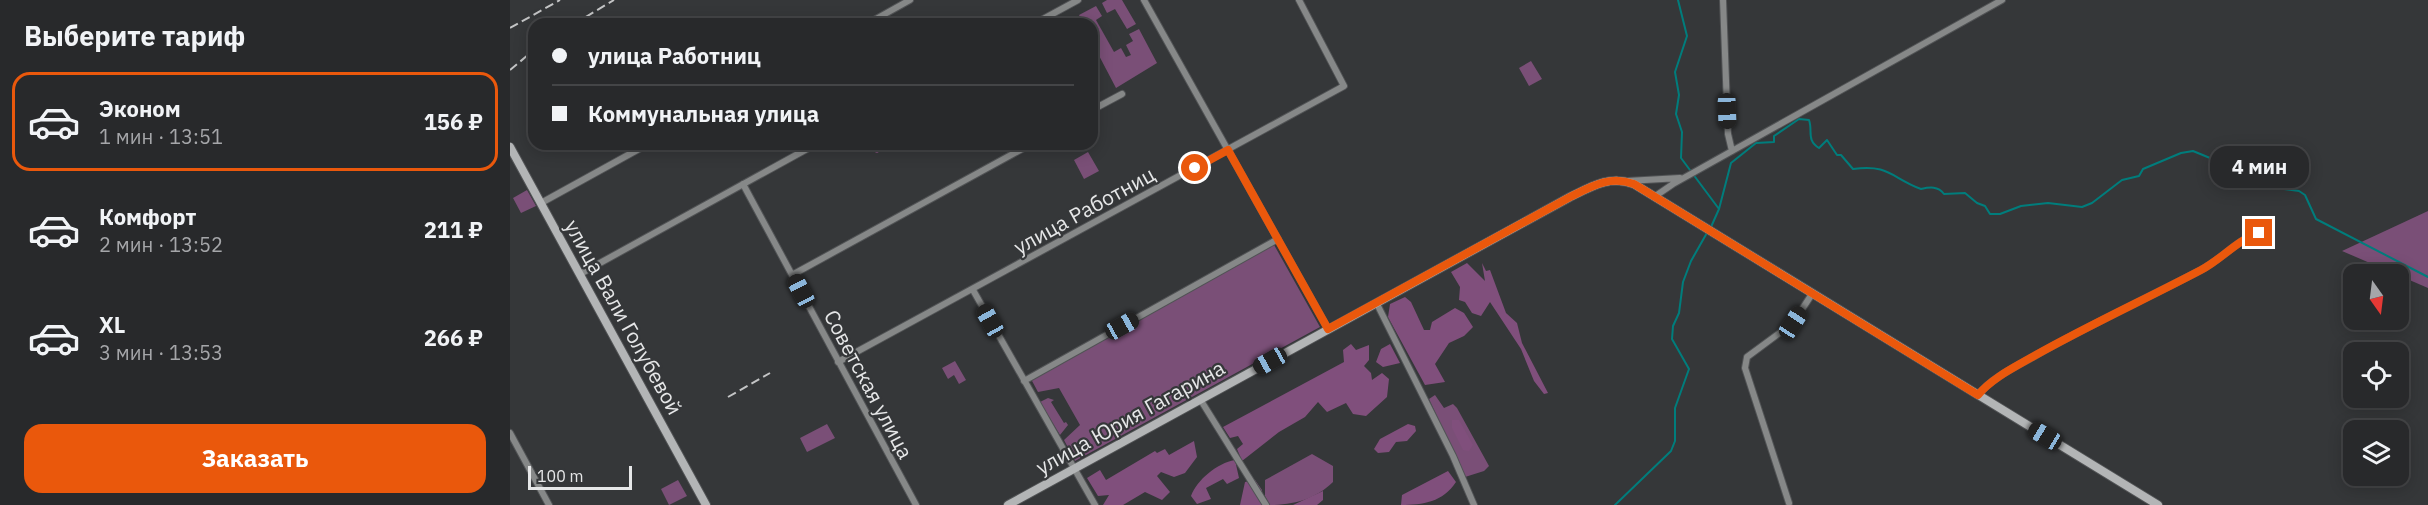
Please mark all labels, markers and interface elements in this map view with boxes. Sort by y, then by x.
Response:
text: Выберите тариф [24,18,245,53]
text: улица Работниц [588,41,761,70]
car [1717,93,1737,129]
text: Эконом [99,94,181,123]
icon: car [27,95,81,149]
text: Коммунальная улица [588,99,819,128]
text: 156 ₽ [424,107,483,136]
text: 1 мин · 13:51 [99,123,223,150]
callout: 4 мин [2210,146,2308,188]
text: 4 мин [2232,153,2287,180]
route start [1181,154,1208,181]
street label: улица Работниц [1008,159,1160,260]
text: Комфорт [99,202,196,231]
icon: car [27,203,81,257]
street label: улица Вали Голубевой [559,214,689,420]
text: 211 ₽ [424,215,483,244]
route end [2245,219,2272,246]
text: 2 мин · 13:52 [99,231,223,258]
north arrow [2343,264,2409,330]
map controls [2343,264,2409,486]
car [785,271,817,311]
car [973,301,1007,341]
car [1776,303,1810,343]
street label: Советская улица [818,305,920,463]
car [1102,309,1142,343]
text: XL [99,310,125,339]
icon: car [27,311,81,365]
text: 266 ₽ [424,323,483,352]
text: 3 мин · 13:53 [99,339,223,366]
button: locate [2343,342,2409,408]
car [1250,344,1290,378]
street label: улица Юрия Гагарина [1030,353,1230,481]
car [2025,419,2065,453]
button: layers [2343,420,2409,486]
button: Заказать [24,424,486,493]
scale bar [528,463,632,490]
text: 100 m [537,466,584,486]

